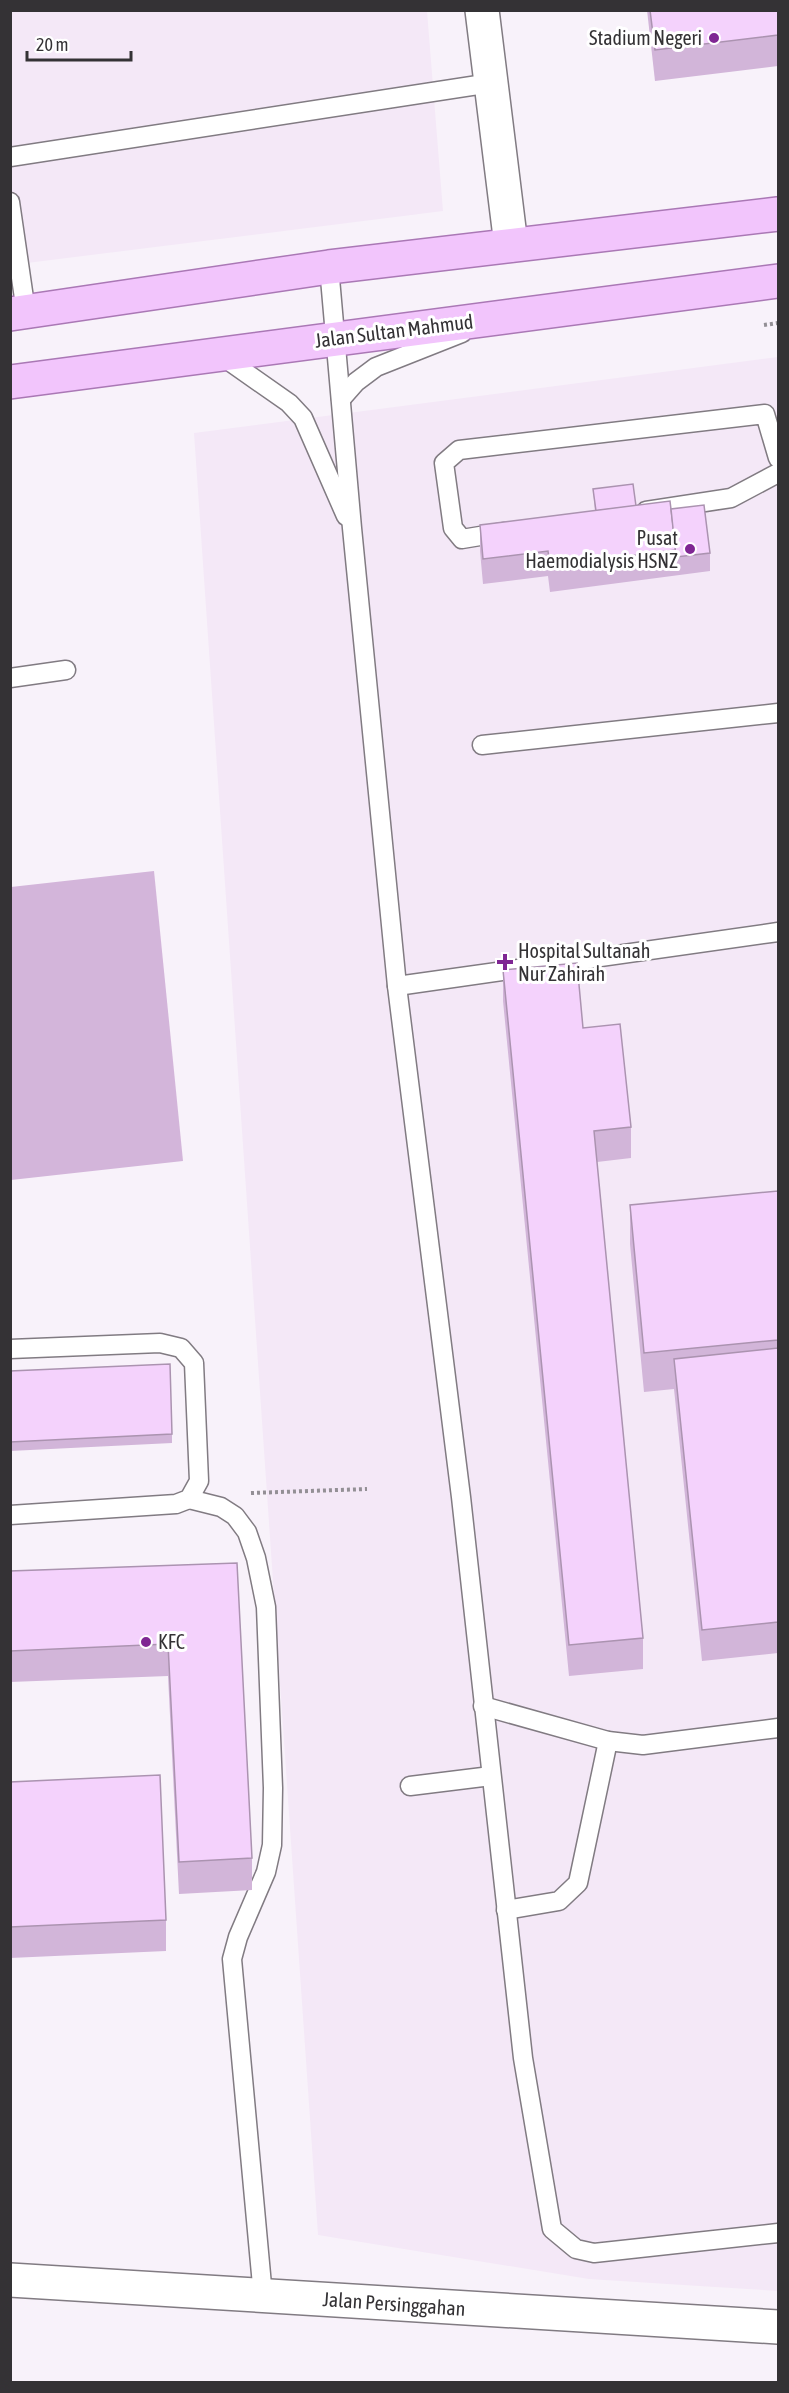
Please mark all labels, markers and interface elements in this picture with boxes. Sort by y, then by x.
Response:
scale bar [27,24,130,62]
place label: Stadium Negeri [589,26,702,49]
marker: Stadium Negeri [707,31,721,45]
text: 20 m [36,34,68,55]
street label: Jalan Sultan Mahmud [313,309,475,352]
place label: Pusat Haemodialysis HSNZ [525,526,678,572]
marker: Pusat Haemodialysis HSNZ [683,542,697,556]
place label: Hospital Sultanah Nur Zahirah [518,939,650,985]
marker: Hospital Sultanah Nur Zahirah [496,953,514,971]
place label: KFC [158,1630,185,1653]
marker: KFC [139,1635,153,1649]
street label: Jalan Persinggahan [322,2287,466,2320]

